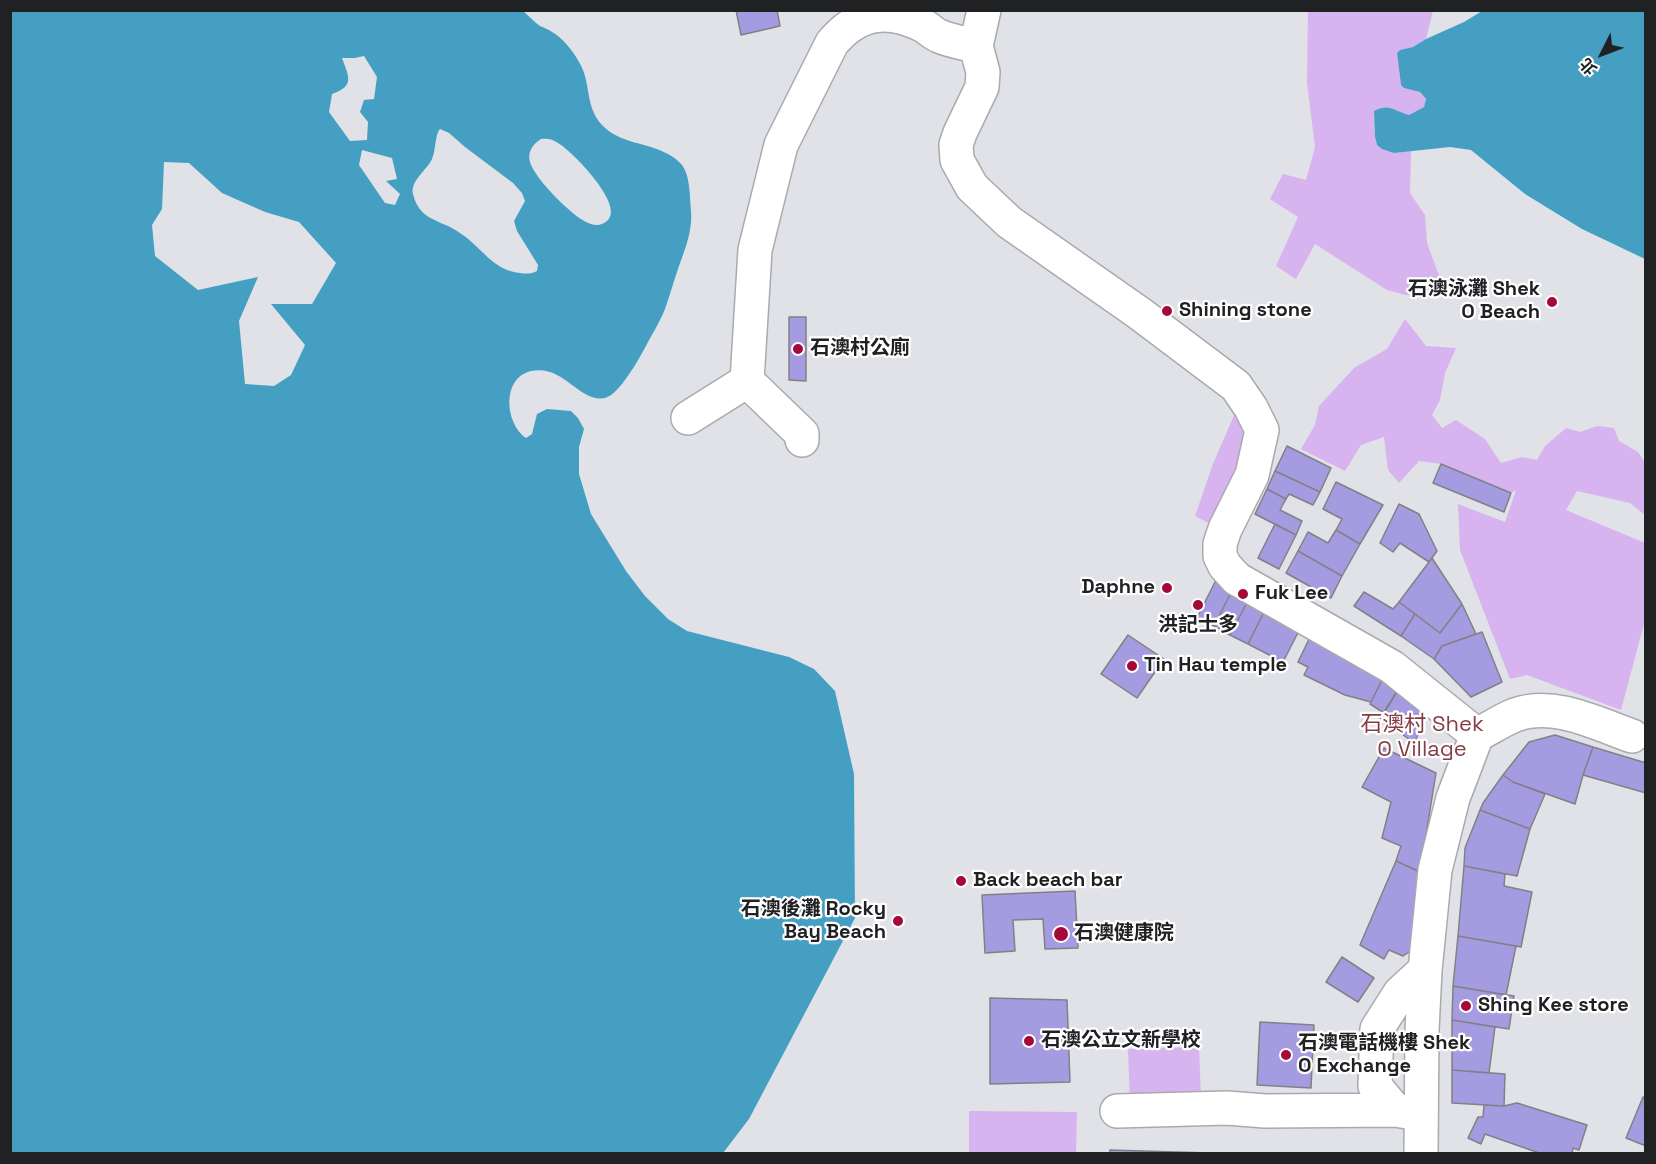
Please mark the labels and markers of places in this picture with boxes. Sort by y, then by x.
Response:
place label: 石澳泳灘 Shek O Beach [1408,278,1540,325]
marker: 石澳泳灘 Shek O Beach [1545,295,1559,309]
place label: Shining stone [1179,299,1312,323]
marker: Shining stone [1160,304,1174,318]
place label: 石澳村公廁 [810,337,910,361]
marker: 石澳村公廁 [791,342,805,356]
place label: Daphne [1081,576,1155,600]
marker: Daphne [1160,581,1174,595]
place label: Fuk Lee [1255,582,1328,606]
marker: Fuk Lee [1236,587,1250,601]
marker: 洪記士多 [1191,598,1205,612]
place label: 洪記士多 [1158,614,1238,638]
place label: Tin Hau temple [1144,654,1287,678]
marker: Tin Hau temple [1125,659,1139,673]
place label: Back beach bar [973,869,1123,893]
marker: Back beach bar [954,874,968,888]
place label: 石澳後灘 Rocky Bay Beach [741,898,886,945]
marker: 石澳後灘 Rocky Bay Beach [891,914,905,928]
place label: 石澳健康院 [1074,922,1174,946]
marker: 石澳健康院 [1052,925,1070,943]
place label: Shing Kee store [1478,994,1629,1018]
marker: Shing Kee store [1459,999,1473,1013]
place label: 石澳公立文新學校 [1041,1029,1201,1053]
place label: 石澳電話機樓 Shek O Exchange [1298,1032,1470,1079]
marker: 石澳公立文新學校 [1022,1034,1036,1048]
marker: 石澳電話機樓 Shek O Exchange [1279,1048,1293,1062]

